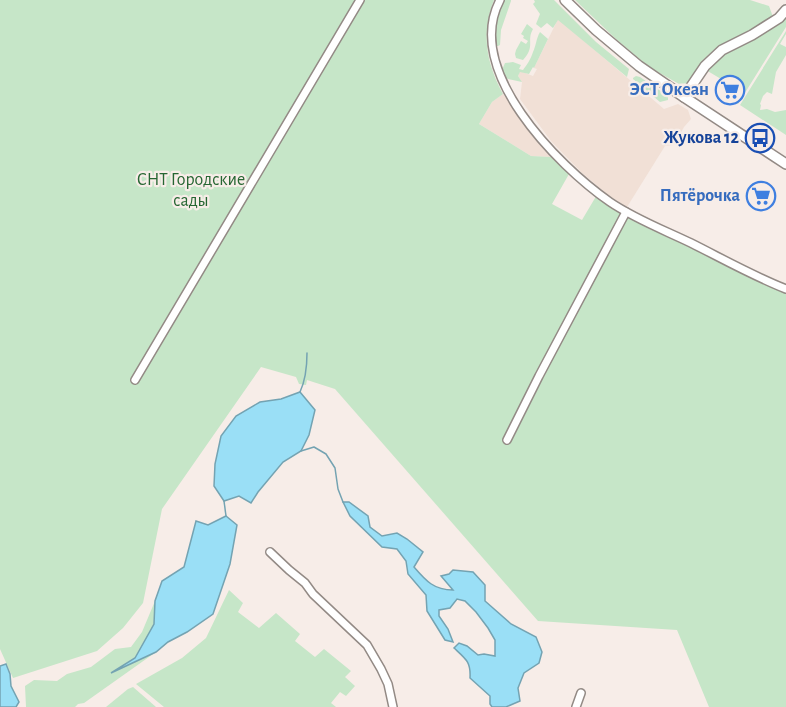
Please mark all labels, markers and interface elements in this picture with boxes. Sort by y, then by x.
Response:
supermarket icon: ЭСТ Океан [714,74,746,106]
place label: ЭСТ Океан [629,81,709,99]
bus stop icon: Жукова 12 [744,122,776,154]
place label: Жукова 12 [663,129,740,147]
park label: СНТ Городские сады [137,171,245,210]
supermarket icon: Пятёрочка [745,180,777,212]
place label: Пятёрочка [660,187,740,205]

